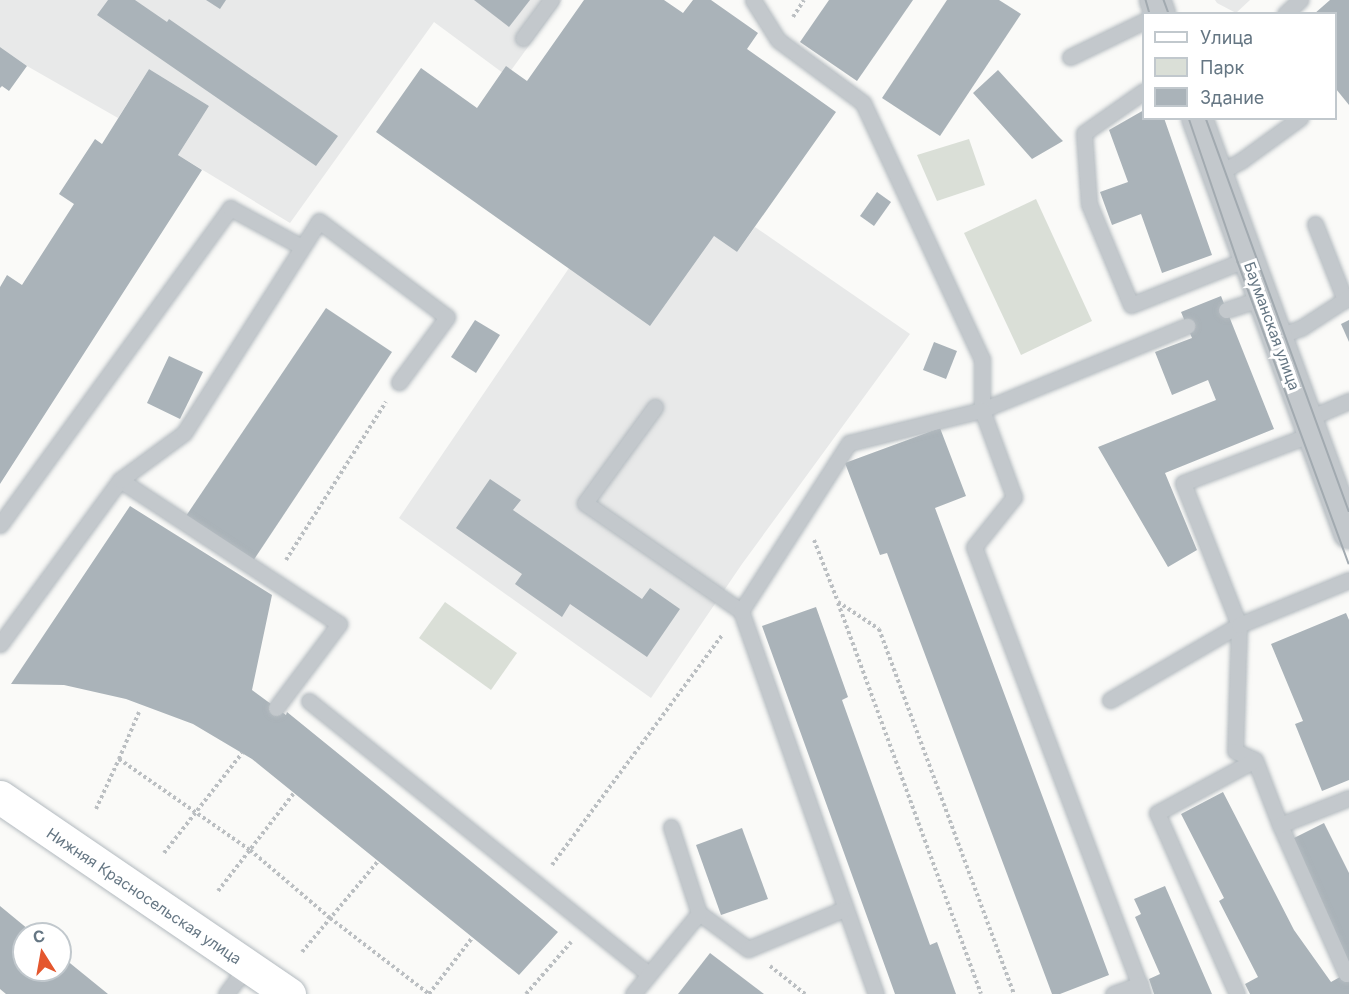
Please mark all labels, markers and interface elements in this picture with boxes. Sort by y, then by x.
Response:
legend [1142,12,1337,120]
text: Улица [1200,27,1253,48]
text: Парк [1200,57,1244,78]
text: Здание [1200,87,1264,108]
street label: Бауманская улица [1240,259,1304,393]
street label: Нижняя Красносельская улица [43,824,245,968]
north arrow [12,922,72,982]
text: С [31,925,47,947]

